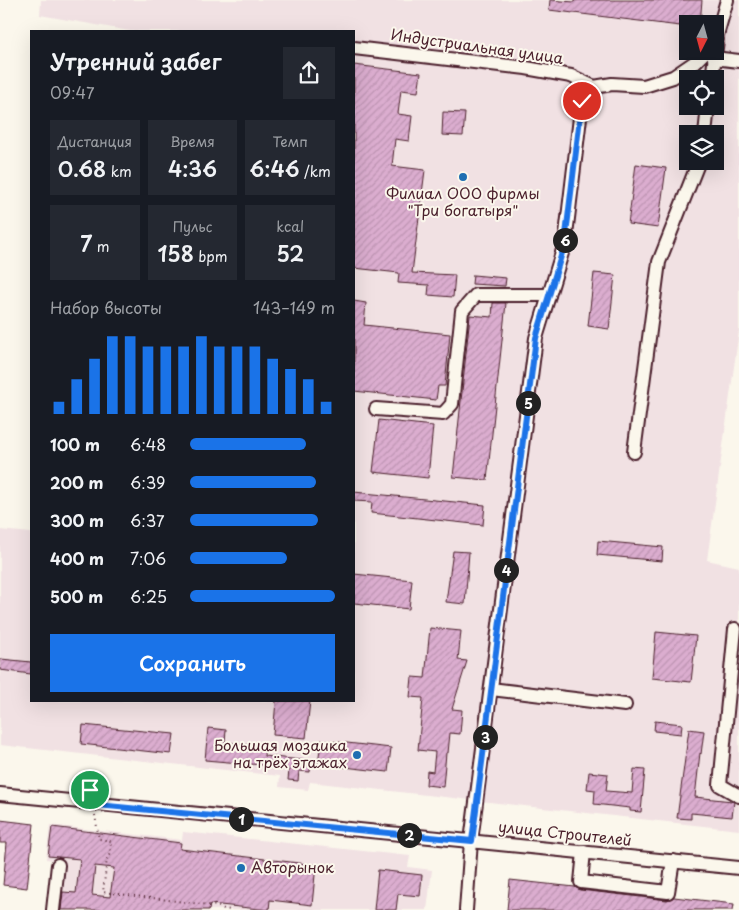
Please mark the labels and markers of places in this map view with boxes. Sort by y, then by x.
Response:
pin [561,80,603,122]
marker: Филиал ООО фирмы "Три богатыря" [457,171,469,183]
place label: Филиал ООО фирмы "Три богатыря" [386,181,540,221]
pin: 6 [552,228,578,252]
pin: 5 [516,390,540,416]
pin: 4 [494,558,518,582]
pin: 3 [472,724,498,750]
place label: Большая мозаика на трёх этажах [214,733,348,773]
marker: Большая мозаика на трёх этажах [351,749,363,761]
pin [69,769,111,811]
pin: 1 [228,806,254,832]
pin: 2 [396,822,422,848]
place label: Авторынок [251,855,334,878]
marker: Авторынок [235,862,247,874]

